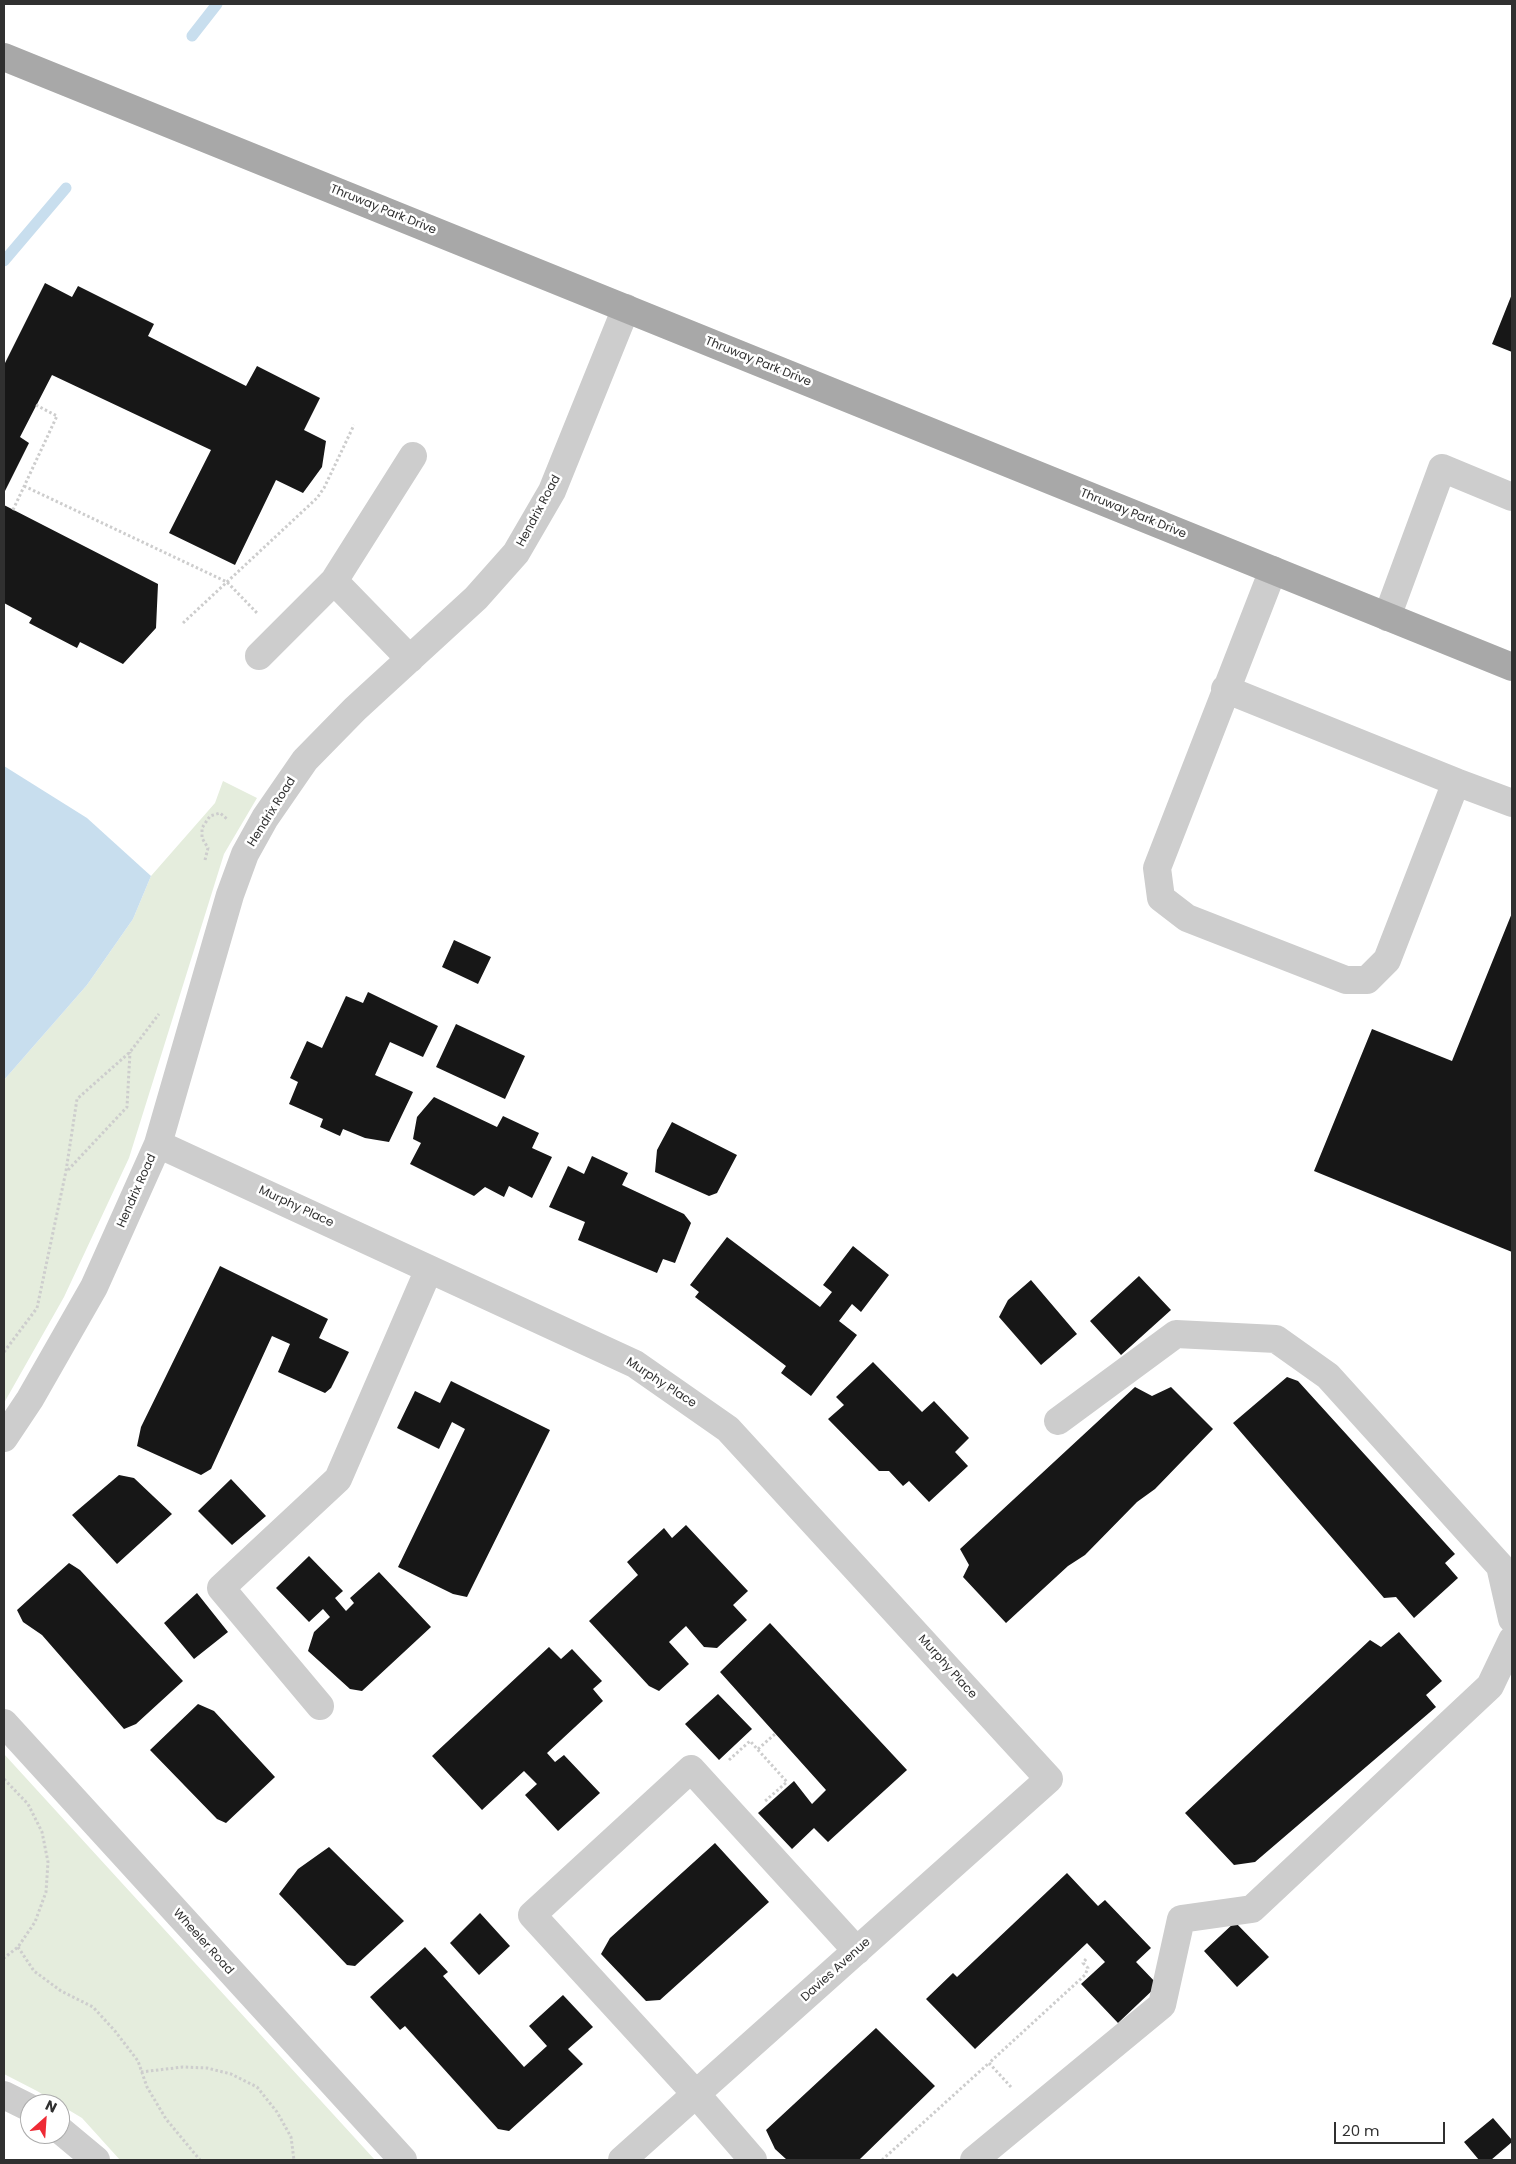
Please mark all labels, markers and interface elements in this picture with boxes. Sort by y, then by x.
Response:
street label: Thruway Park Drive [328,182,438,238]
street label: Thruway Park Drive [703,334,813,390]
street label: Hendrix Road [514,473,564,549]
street label: Thruway Park Drive [1078,486,1188,542]
street label: Hendrix Road [245,775,299,849]
street label: Hendrix Road [114,1152,160,1230]
street label: Murphy Place [256,1183,336,1231]
street label: Murphy Place [623,1355,699,1411]
street label: Murphy Place [915,1632,979,1702]
street label: Wheeler Road [170,1906,236,1978]
street label: Davies Avenue [798,1935,874,2005]
north arrow [20,2094,70,2144]
text: N [42,2095,60,2118]
scale bar [1336,2112,1447,2144]
text: 20 m [1342,2120,1380,2141]

